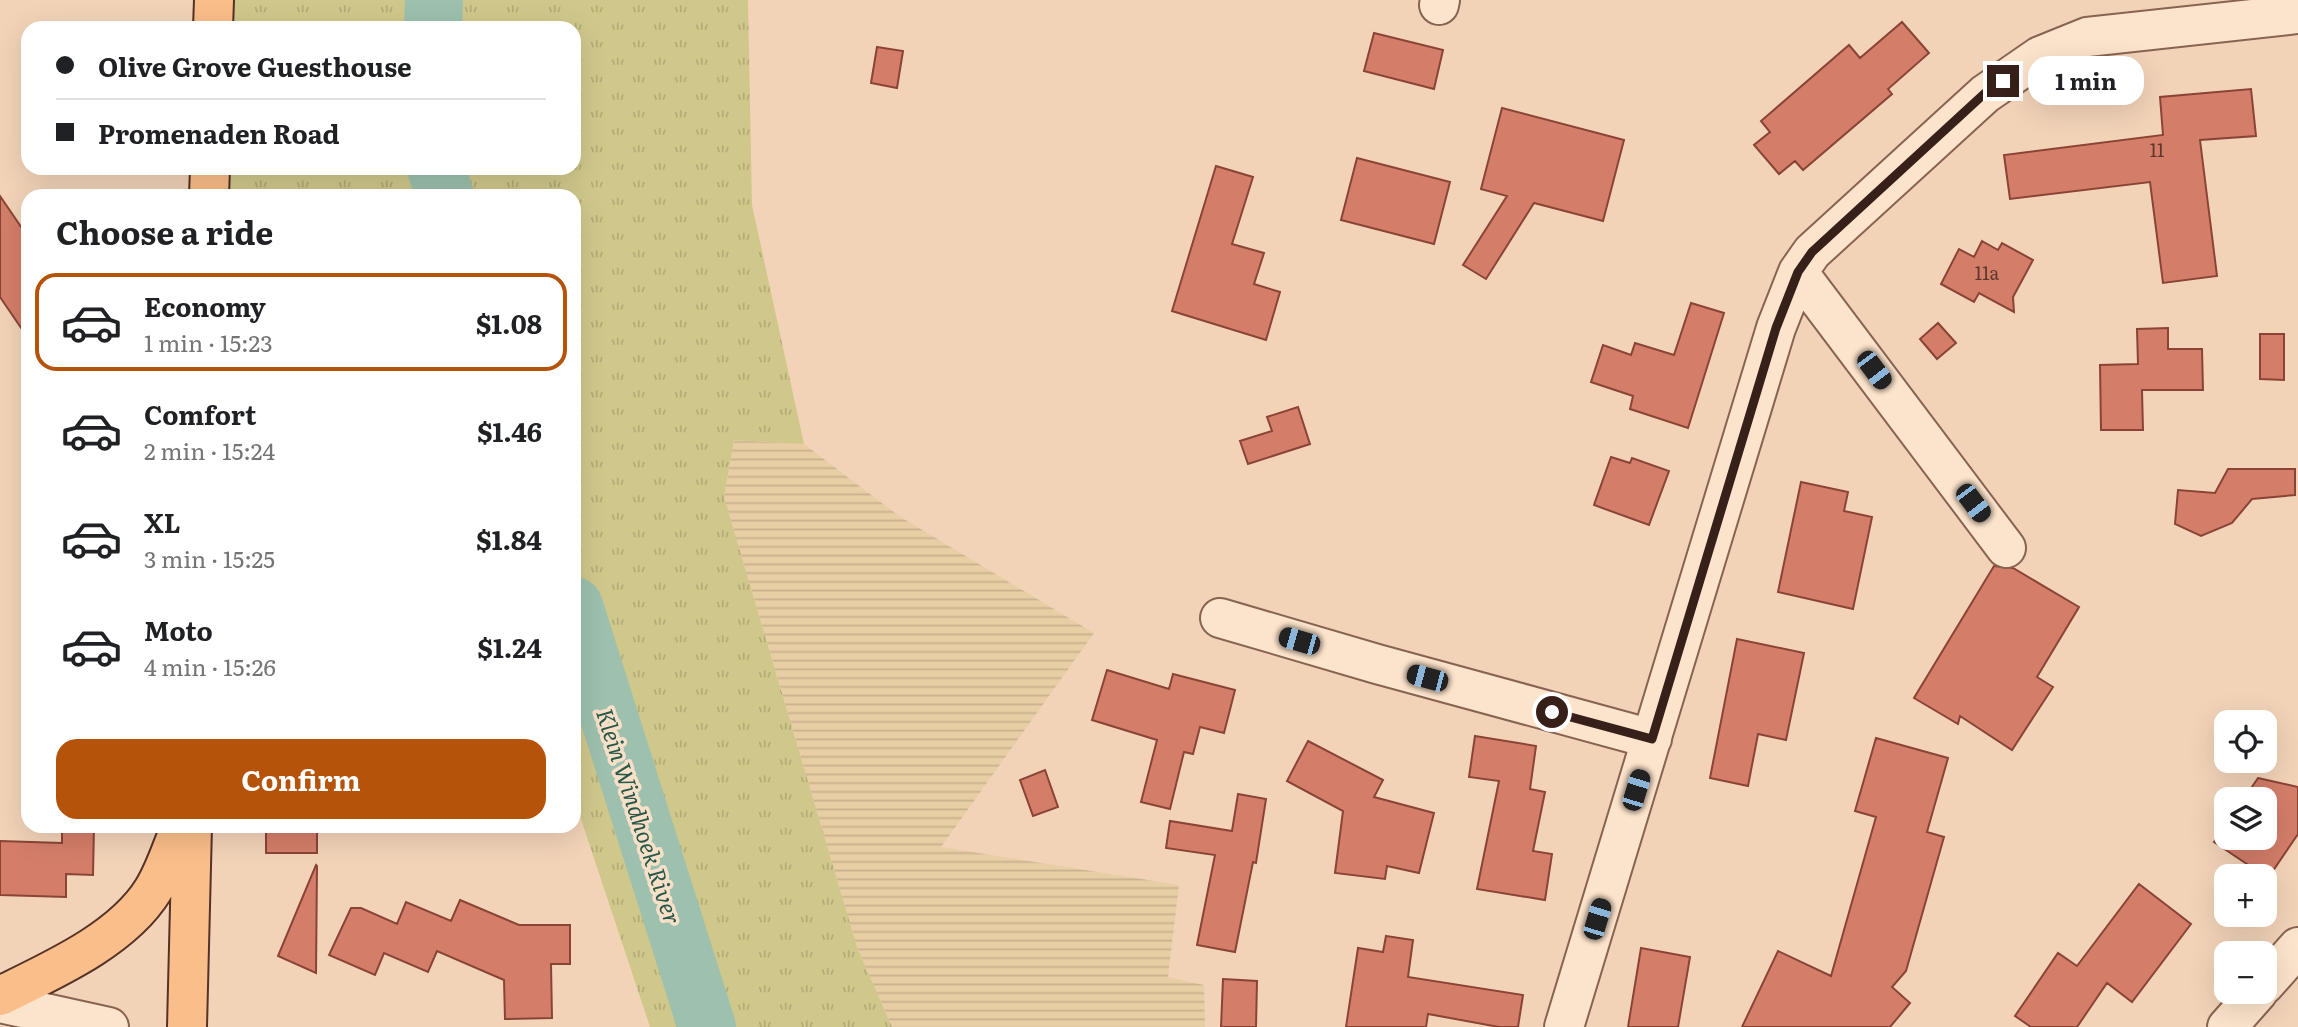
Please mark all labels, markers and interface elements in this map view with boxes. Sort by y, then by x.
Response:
text: Olive Grove Guesthouse [98,46,412,85]
callout: 1 min [2028,56,2143,106]
text: 1 min [2055,63,2117,97]
route end [1987,65,2019,97]
text: Promenaden Road [98,113,340,152]
house number: 11 [2150,136,2164,163]
text: Choose a ride [56,207,273,255]
house number: 11a [1975,259,1999,286]
text: Economy [144,286,266,325]
icon: car [60,291,123,354]
text: $1.08 [476,303,542,342]
text: 1 min · 15:23 [144,325,273,359]
car [1853,347,1896,393]
text: Comfort [144,394,256,433]
icon: car [60,399,123,462]
text: $1.46 [477,411,542,450]
text: 2 min · 15:24 [144,433,275,467]
car [1952,480,1995,526]
text: XL [144,502,181,541]
icon: car [60,507,123,570]
text: $1.84 [476,519,542,558]
text: 3 min · 15:25 [144,541,275,575]
text: Moto [144,610,213,649]
icon: car [60,615,123,678]
car [1276,625,1323,657]
text: $1.24 [478,627,542,666]
text: 4 min · 15:26 [144,649,276,683]
car [1404,662,1451,694]
route start [1536,696,1568,728]
water label: Klein Windhoek River [589,704,691,928]
map controls [2214,710,2277,1004]
button: locate [2214,710,2277,773]
button: Confirm [56,739,546,819]
car [1620,767,1653,813]
button: layers [2214,787,2277,850]
button: + [2214,864,2277,927]
car [1581,896,1614,942]
button: − [2214,941,2277,1004]

